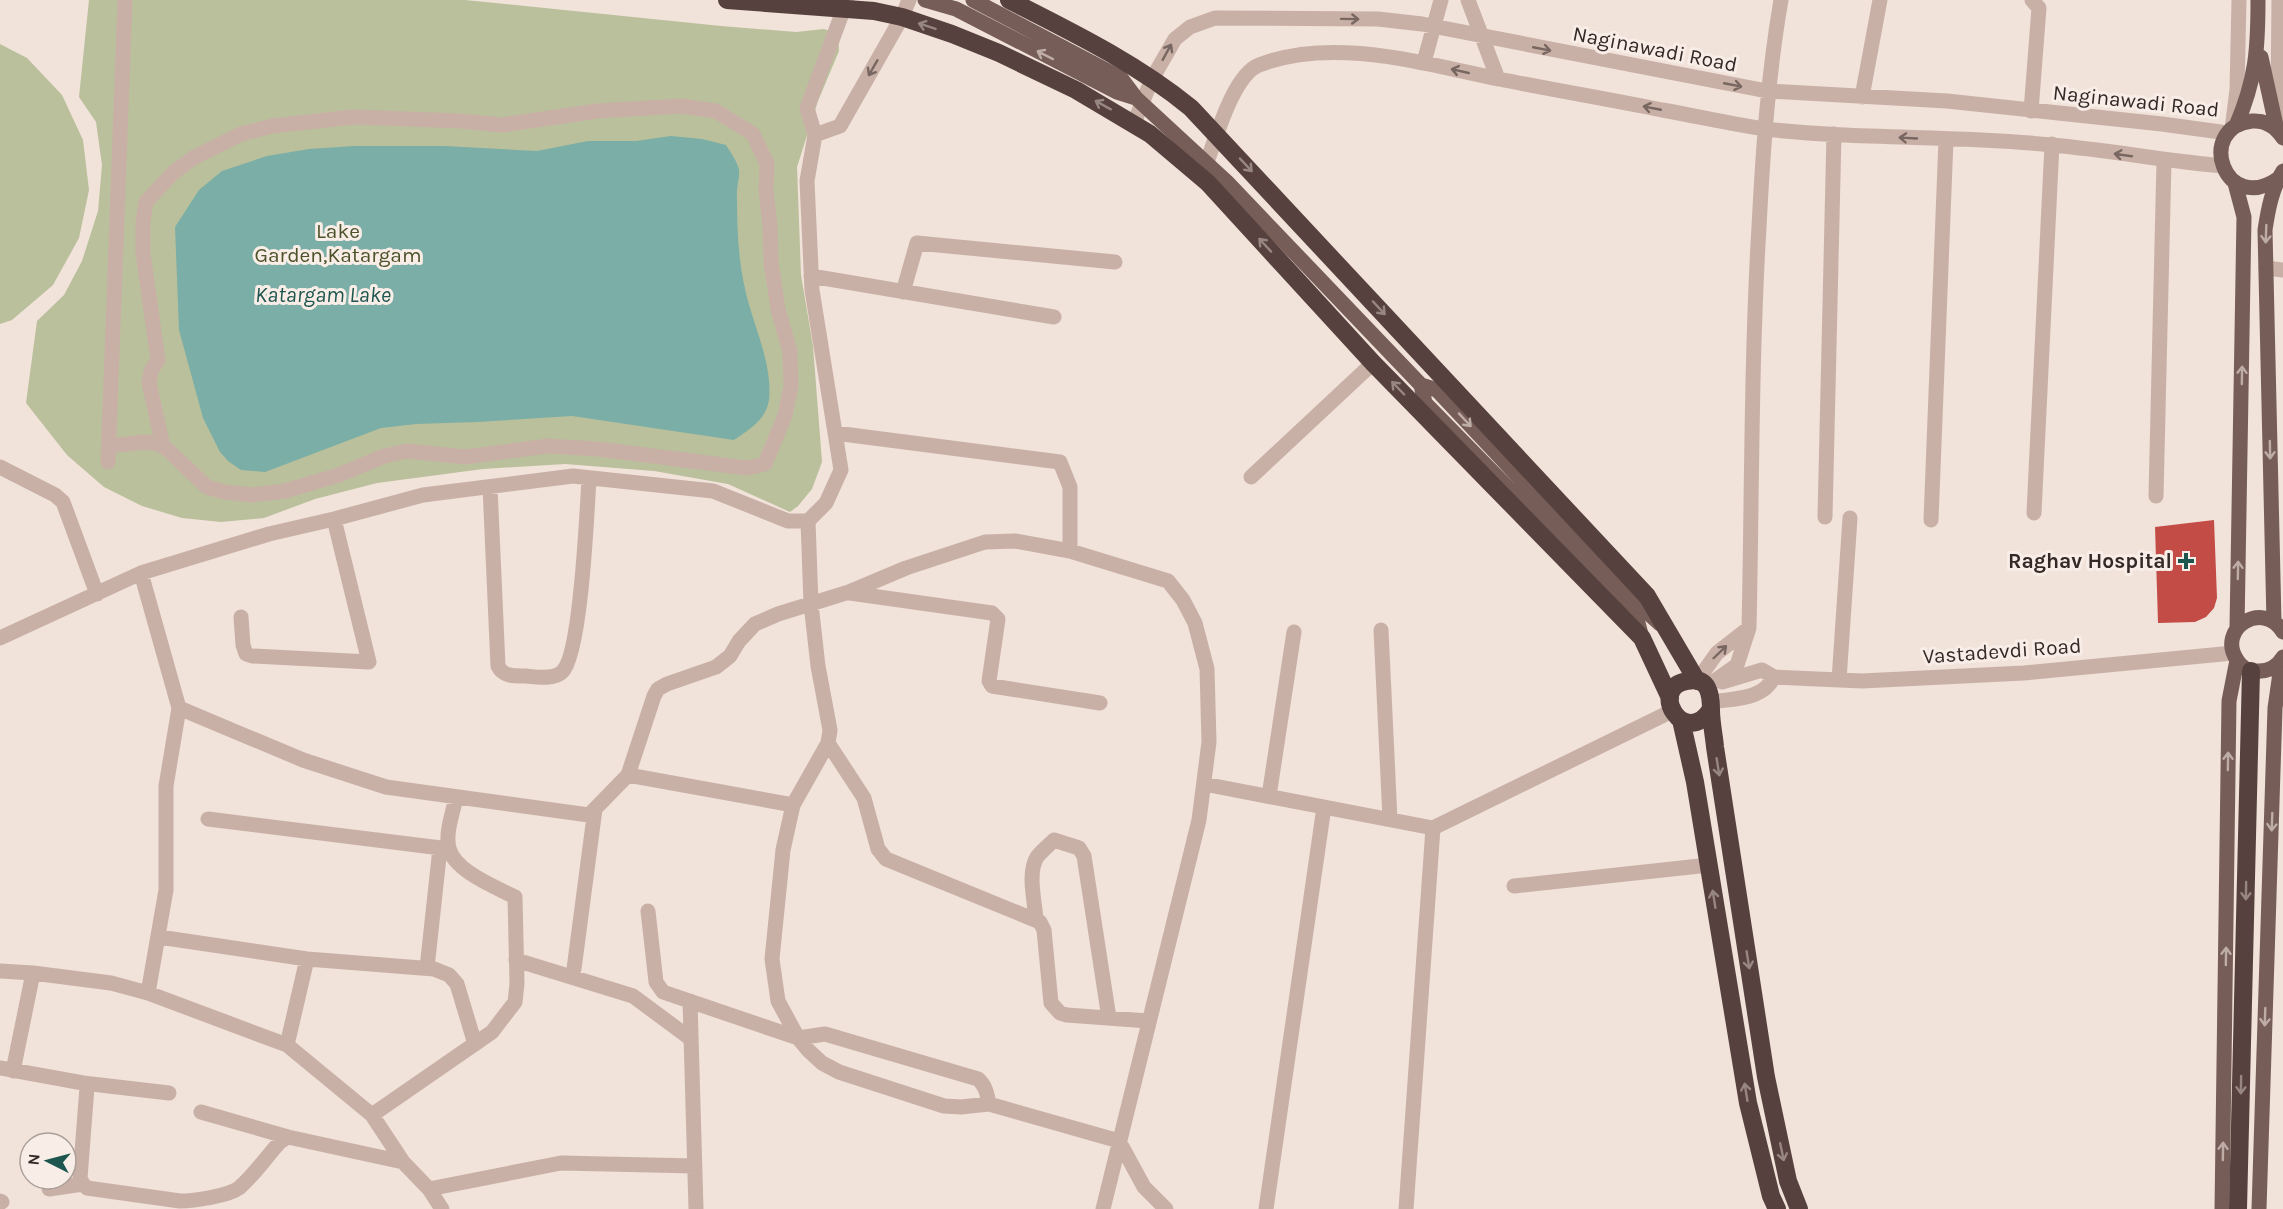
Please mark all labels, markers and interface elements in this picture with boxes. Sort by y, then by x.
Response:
one-way arrow [1339,13,1359,25]
one-way arrow [918,19,937,30]
street label: Naginawadi Road [1571,21,1739,77]
one-way arrow [1162,43,1174,60]
one-way arrow [1531,43,1551,54]
one-way arrow [1037,49,1054,61]
one-way arrow [867,59,879,76]
one-way arrow [1451,64,1470,76]
one-way arrow [1723,80,1743,91]
street label: Naginawadi Road [2052,80,2220,122]
one-way arrow [1094,99,1111,111]
one-way arrow [1643,102,1662,113]
one-way arrow [1898,132,1918,143]
one-way arrow [2113,149,2133,160]
one-way arrow [1239,158,1253,173]
park label: Lake Garden,Katargam [254,219,422,267]
one-way arrow [2260,224,2271,244]
one-way arrow [1258,238,1272,253]
water label: Katargam Lake [255,282,391,308]
one-way arrow [1372,300,1386,315]
one-way arrow [2236,365,2247,385]
one-way arrow [1391,381,1405,396]
one-way arrow [1458,413,1473,428]
one-way arrow [2264,440,2276,460]
place label: Raghav Hospital [2008,549,2172,573]
marker: Raghav Hospital [2177,552,2195,570]
one-way arrow [2233,560,2244,580]
street label: Vastadevdi Road [1922,633,2082,669]
one-way arrow [1713,645,1728,659]
one-way arrow [2223,751,2234,771]
one-way arrow [1713,757,1724,776]
one-way arrow [2266,811,2277,831]
one-way arrow [2240,880,2252,900]
one-way arrow [1709,890,1720,910]
one-way arrow [2220,946,2231,966]
one-way arrow [1742,949,1753,969]
one-way arrow [2260,1006,2271,1026]
one-way arrow [2236,1075,2247,1095]
one-way arrow [1740,1082,1751,1102]
north arrow [18,1131,78,1191]
one-way arrow [1777,1141,1788,1161]
one-way arrow [2217,1141,2228,1161]
text: N [24,1153,44,1166]

